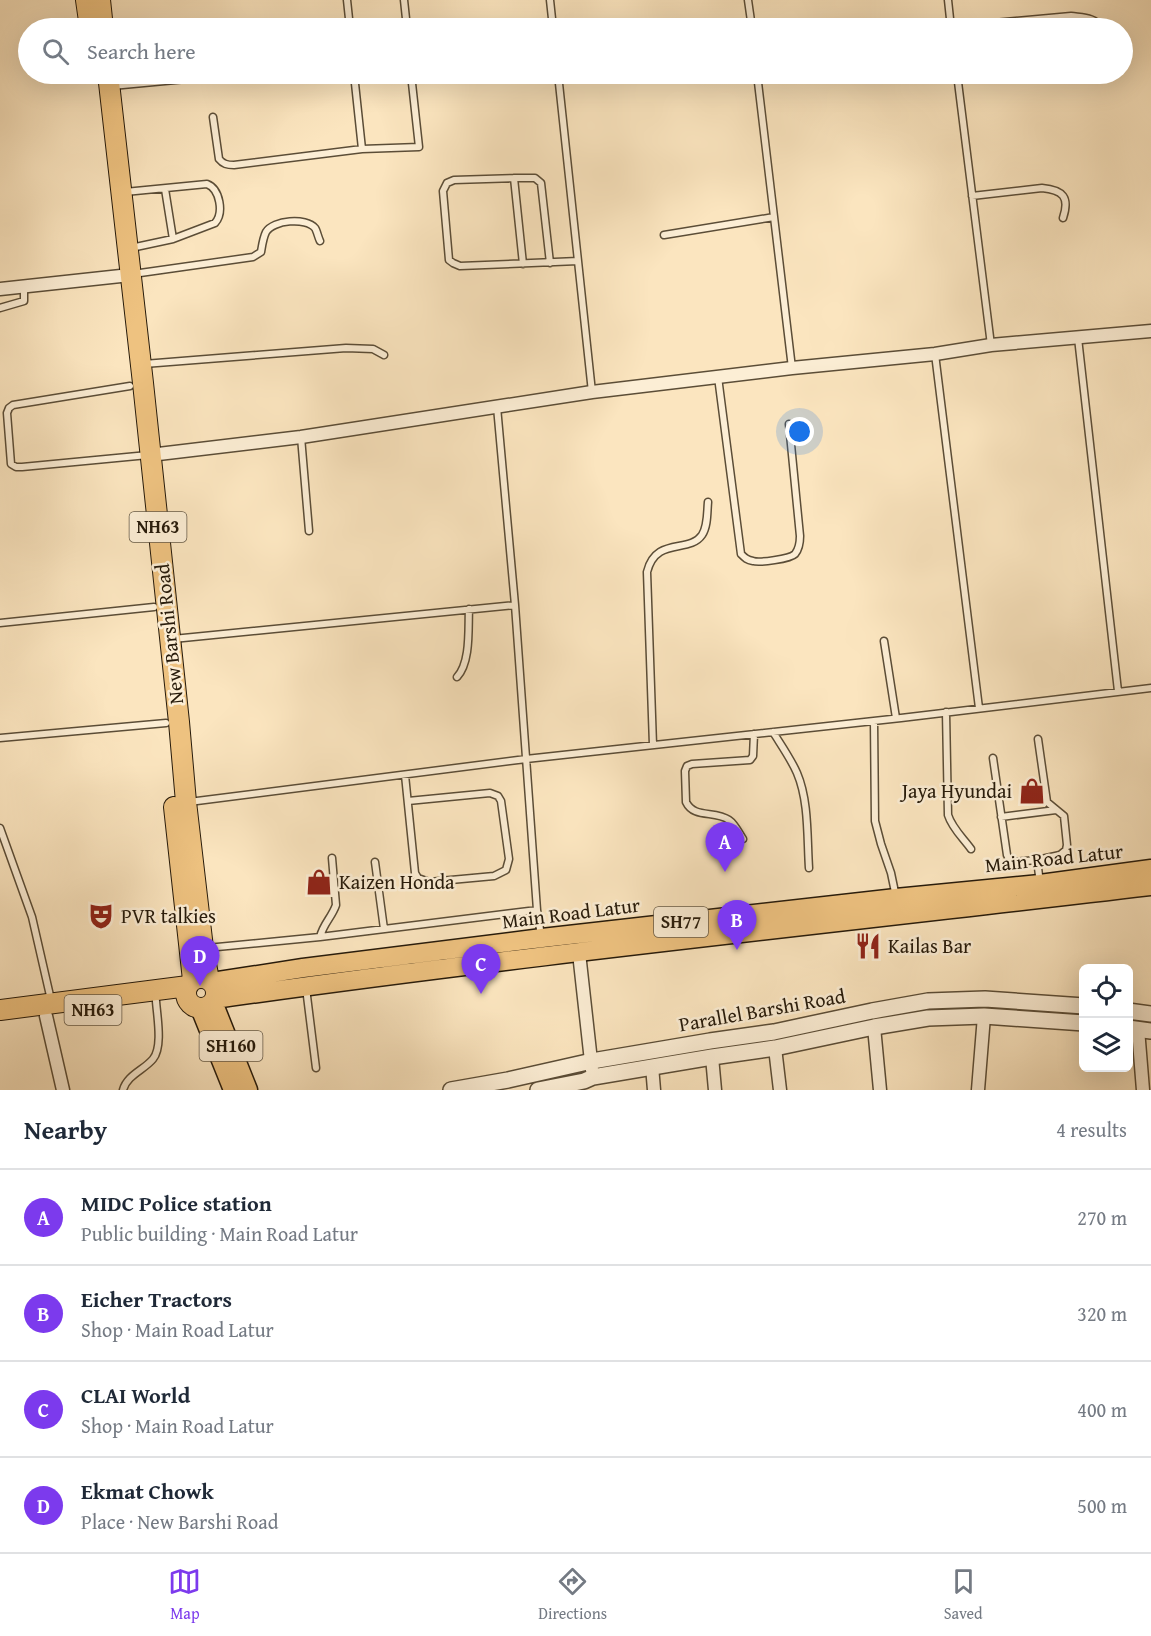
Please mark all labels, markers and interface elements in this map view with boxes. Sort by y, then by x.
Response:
search box [18,18,1133,84]
icon: search [39,35,72,68]
text: Search here [87,35,196,67]
your location [785,417,814,446]
road number: NH63 [130,512,186,542]
street label: New Barshi Road [147,562,190,706]
place label: Jaya Hyundai [899,776,1012,805]
shop icon: Jaya Hyundai [1017,776,1047,806]
pin: A [706,822,744,872]
street label: Main Road Latur [983,836,1124,879]
shop icon: Kaizen Honda [304,867,334,897]
place label: Kaizen Honda [339,867,455,896]
street label: Main Road Latur [500,890,642,935]
pin: B [718,900,756,950]
theatre icon: PVR talkies [86,901,116,931]
place label: PVR talkies [121,901,216,930]
road number: SH77 [654,907,708,937]
restaurant icon: Kailas Bar [853,931,883,961]
place label: Kailas Bar [888,931,971,960]
pin: D [180,936,220,986]
pin: C [462,944,500,994]
map controls [1079,964,1133,1072]
button: locate [1079,964,1133,1018]
street label: Parallel Barshi Road [676,981,848,1038]
road number: NH63 [64,995,122,1025]
button: layers [1079,1018,1133,1072]
road number: SH160 [200,1031,262,1061]
text: Nearby [24,1110,107,1149]
text: 4 results [1056,1115,1127,1144]
text: MIDC Police station [81,1187,272,1219]
text: A [37,1203,50,1232]
text: 270 m [1077,1203,1127,1232]
text: Public building · Main Road Latur [81,1219,358,1248]
text: Eicher Tractors [81,1283,232,1315]
text: B [37,1299,50,1328]
text: 320 m [1077,1299,1127,1328]
text: Shop · Main Road Latur [81,1315,274,1344]
text: CLAI World [81,1379,190,1411]
text: C [38,1395,49,1424]
text: 400 m [1077,1395,1127,1424]
text: Shop · Main Road Latur [81,1411,274,1440]
text: Ekmat Chowk [81,1475,214,1507]
text: D [37,1491,50,1520]
text: 500 m [1077,1491,1127,1520]
text: Place · New Barshi Road [81,1507,278,1536]
tab: Map [168,1565,201,1625]
tab: Directions [538,1565,607,1625]
tab: Saved [944,1565,983,1625]

